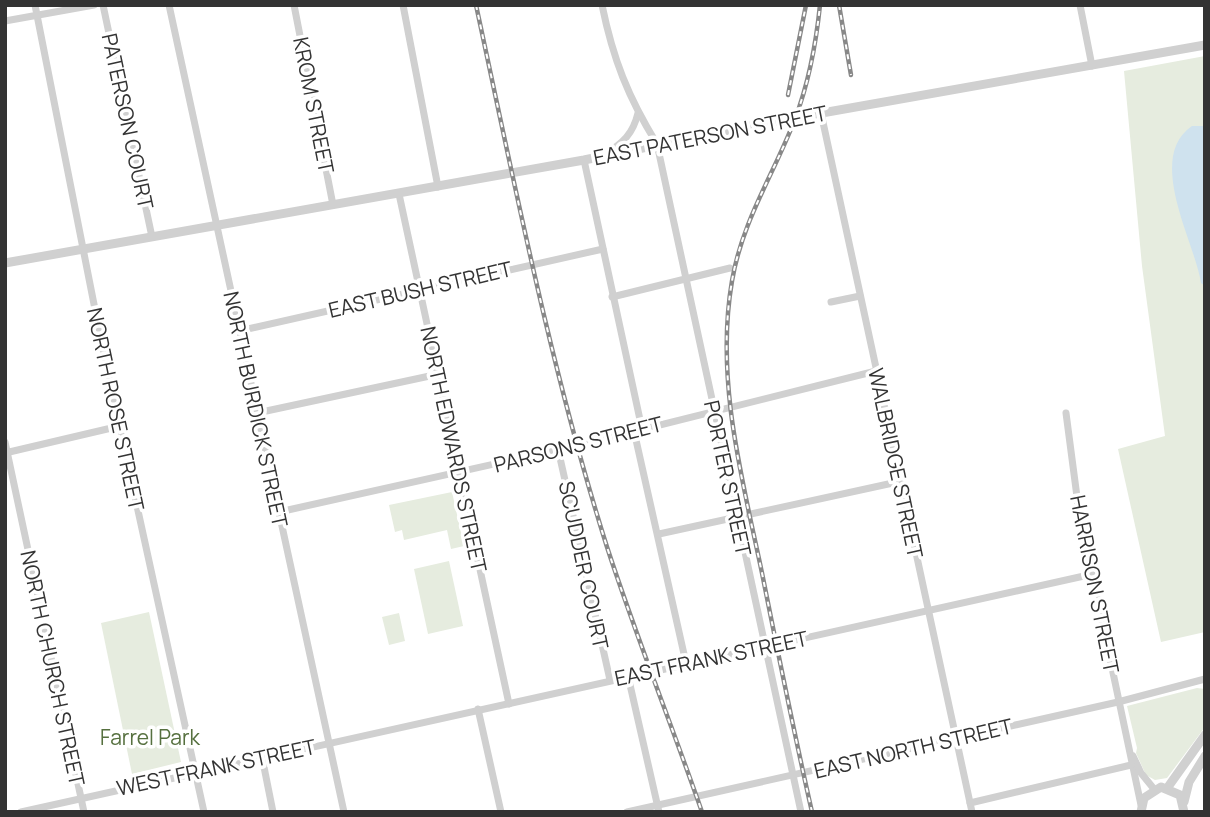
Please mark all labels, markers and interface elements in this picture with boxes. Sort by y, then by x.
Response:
street label: PATERSON COURT [96,31,160,212]
street label: KROM STREET [287,35,341,176]
street label: EAST PATERSON STREET [591,99,830,171]
street label: EAST BUSH STREET [325,254,515,324]
street label: NORTH BURDICK STREET [217,289,295,530]
street label: NORTH ROSE STREET [81,305,151,513]
street label: NORTH EDWARDS STREET [414,324,494,575]
street label: WALBRIDGE STREET [862,365,930,561]
street label: PORTER STREET [698,398,758,559]
street label: PARSONS STREET [491,409,666,479]
street label: SCUDDER COURT [553,478,616,652]
street label: HARRISON STREET [1064,493,1126,676]
street label: NORTH CHURCH STREET [14,548,92,789]
street label: EAST FRANK STREET [612,624,811,692]
street label: EAST NORTH STREET [811,711,1015,784]
park label: Farrel Park [100,723,201,751]
street label: WEST FRANK STREET [114,732,319,802]

